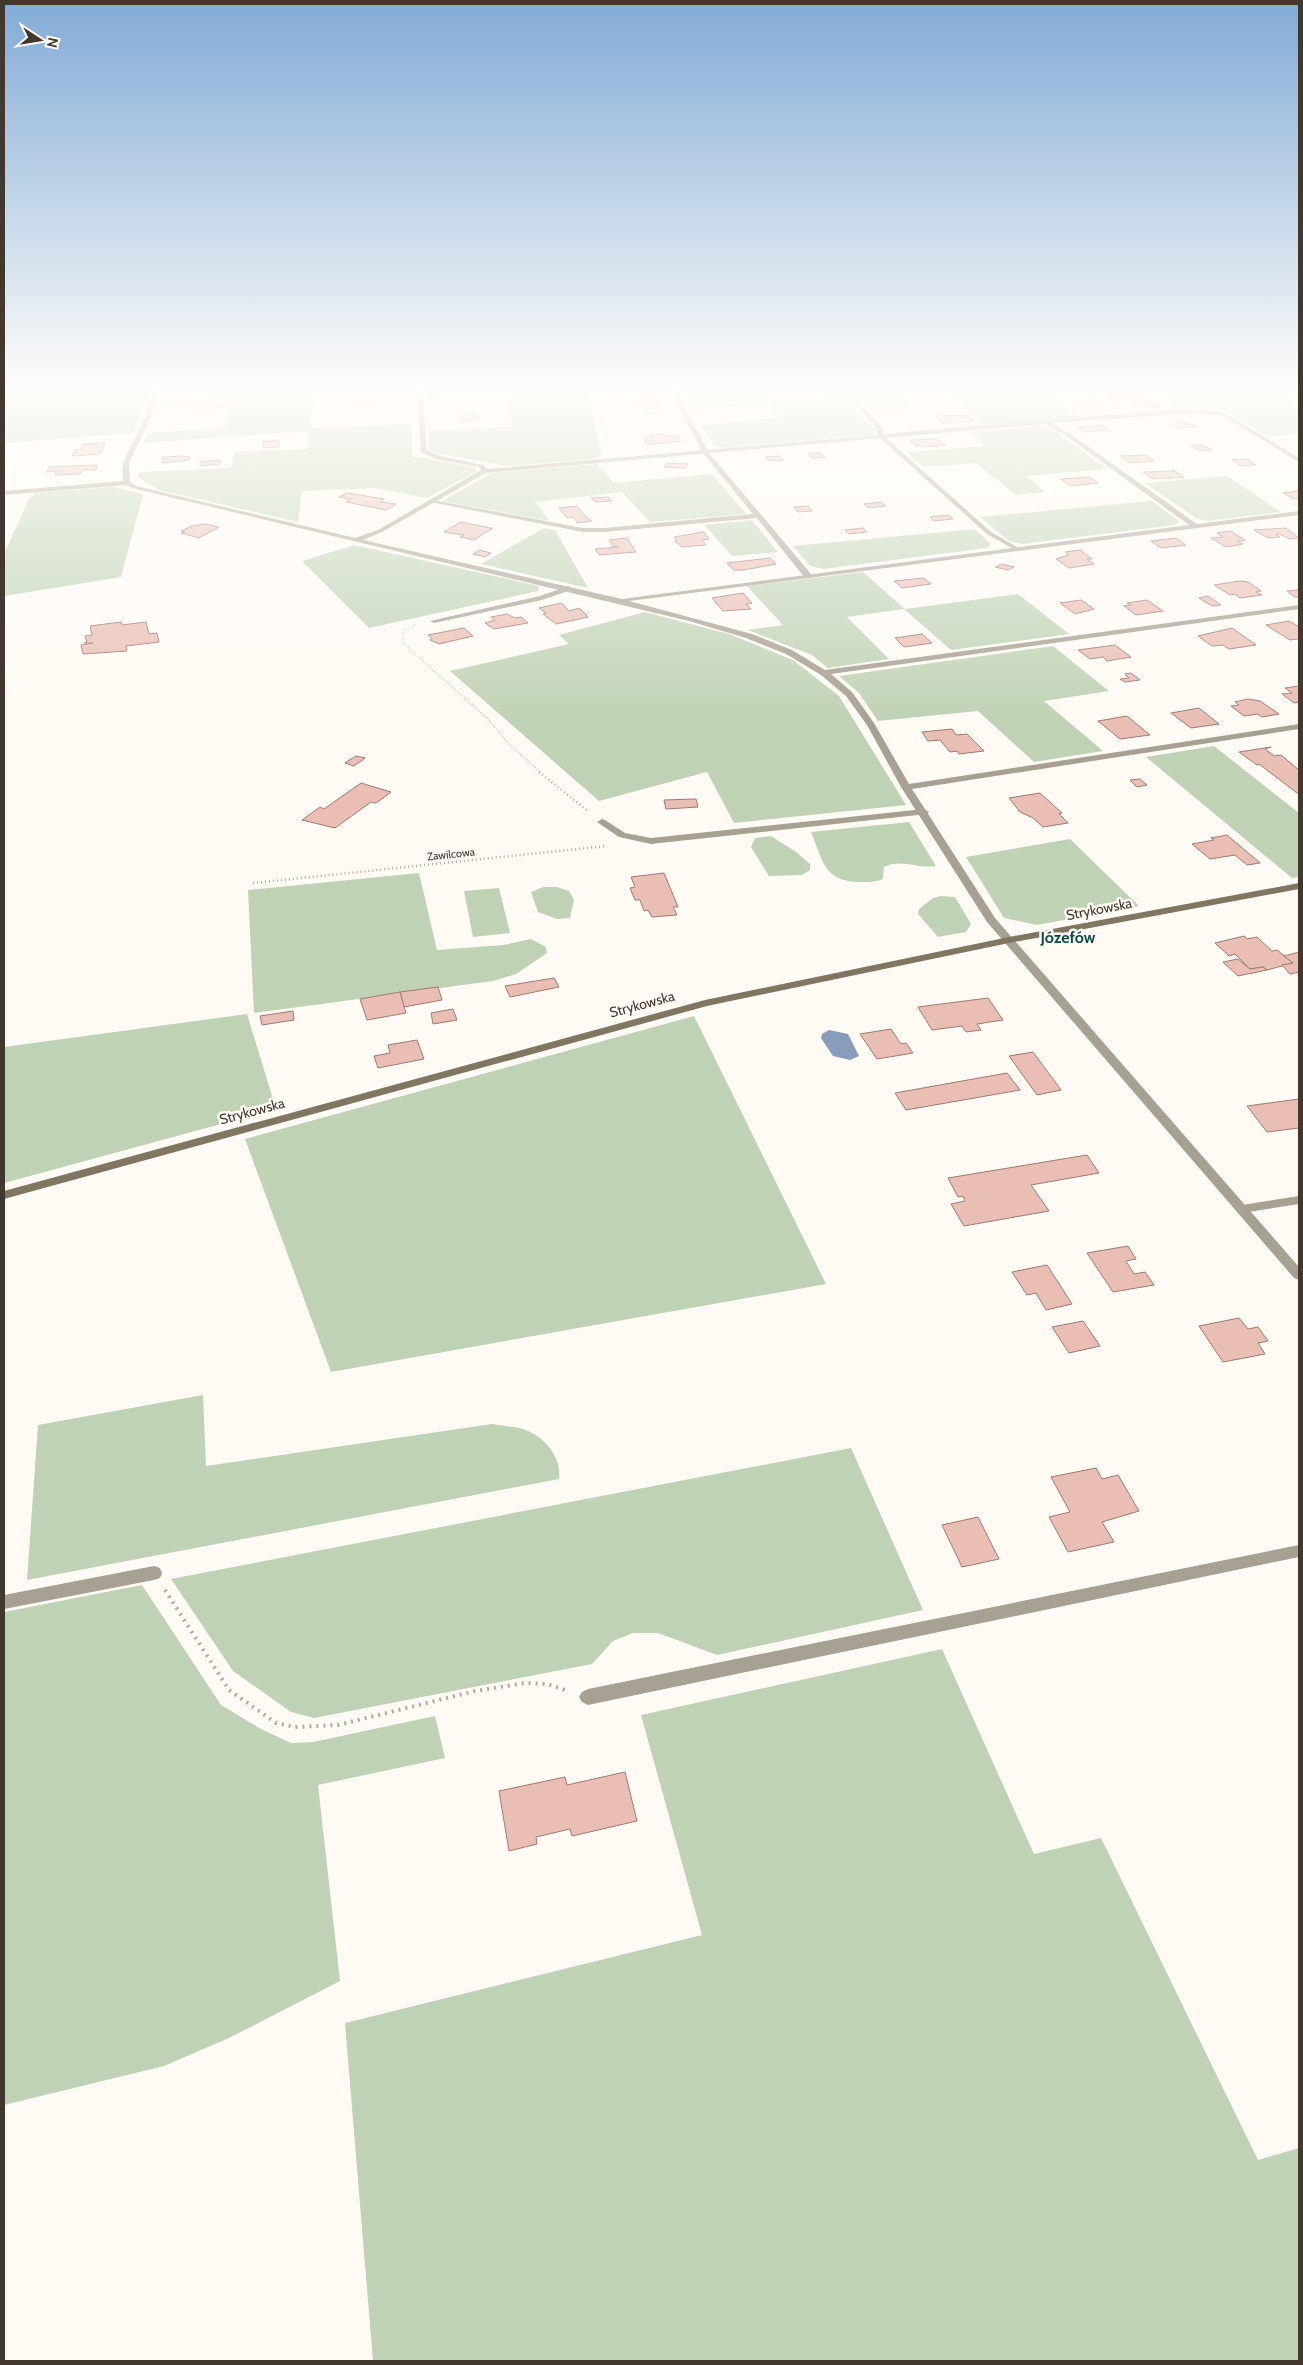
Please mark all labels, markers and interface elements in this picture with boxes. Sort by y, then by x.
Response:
north arrow [15,15,65,65]
text: N [43,36,63,49]
street label: Zawilcowa [426,844,476,863]
street label: Strykowska [1065,894,1134,924]
district label: Józefów [1040,928,1096,947]
street label: Strykowska [607,987,677,1021]
street label: Strykowska [217,1094,287,1128]

